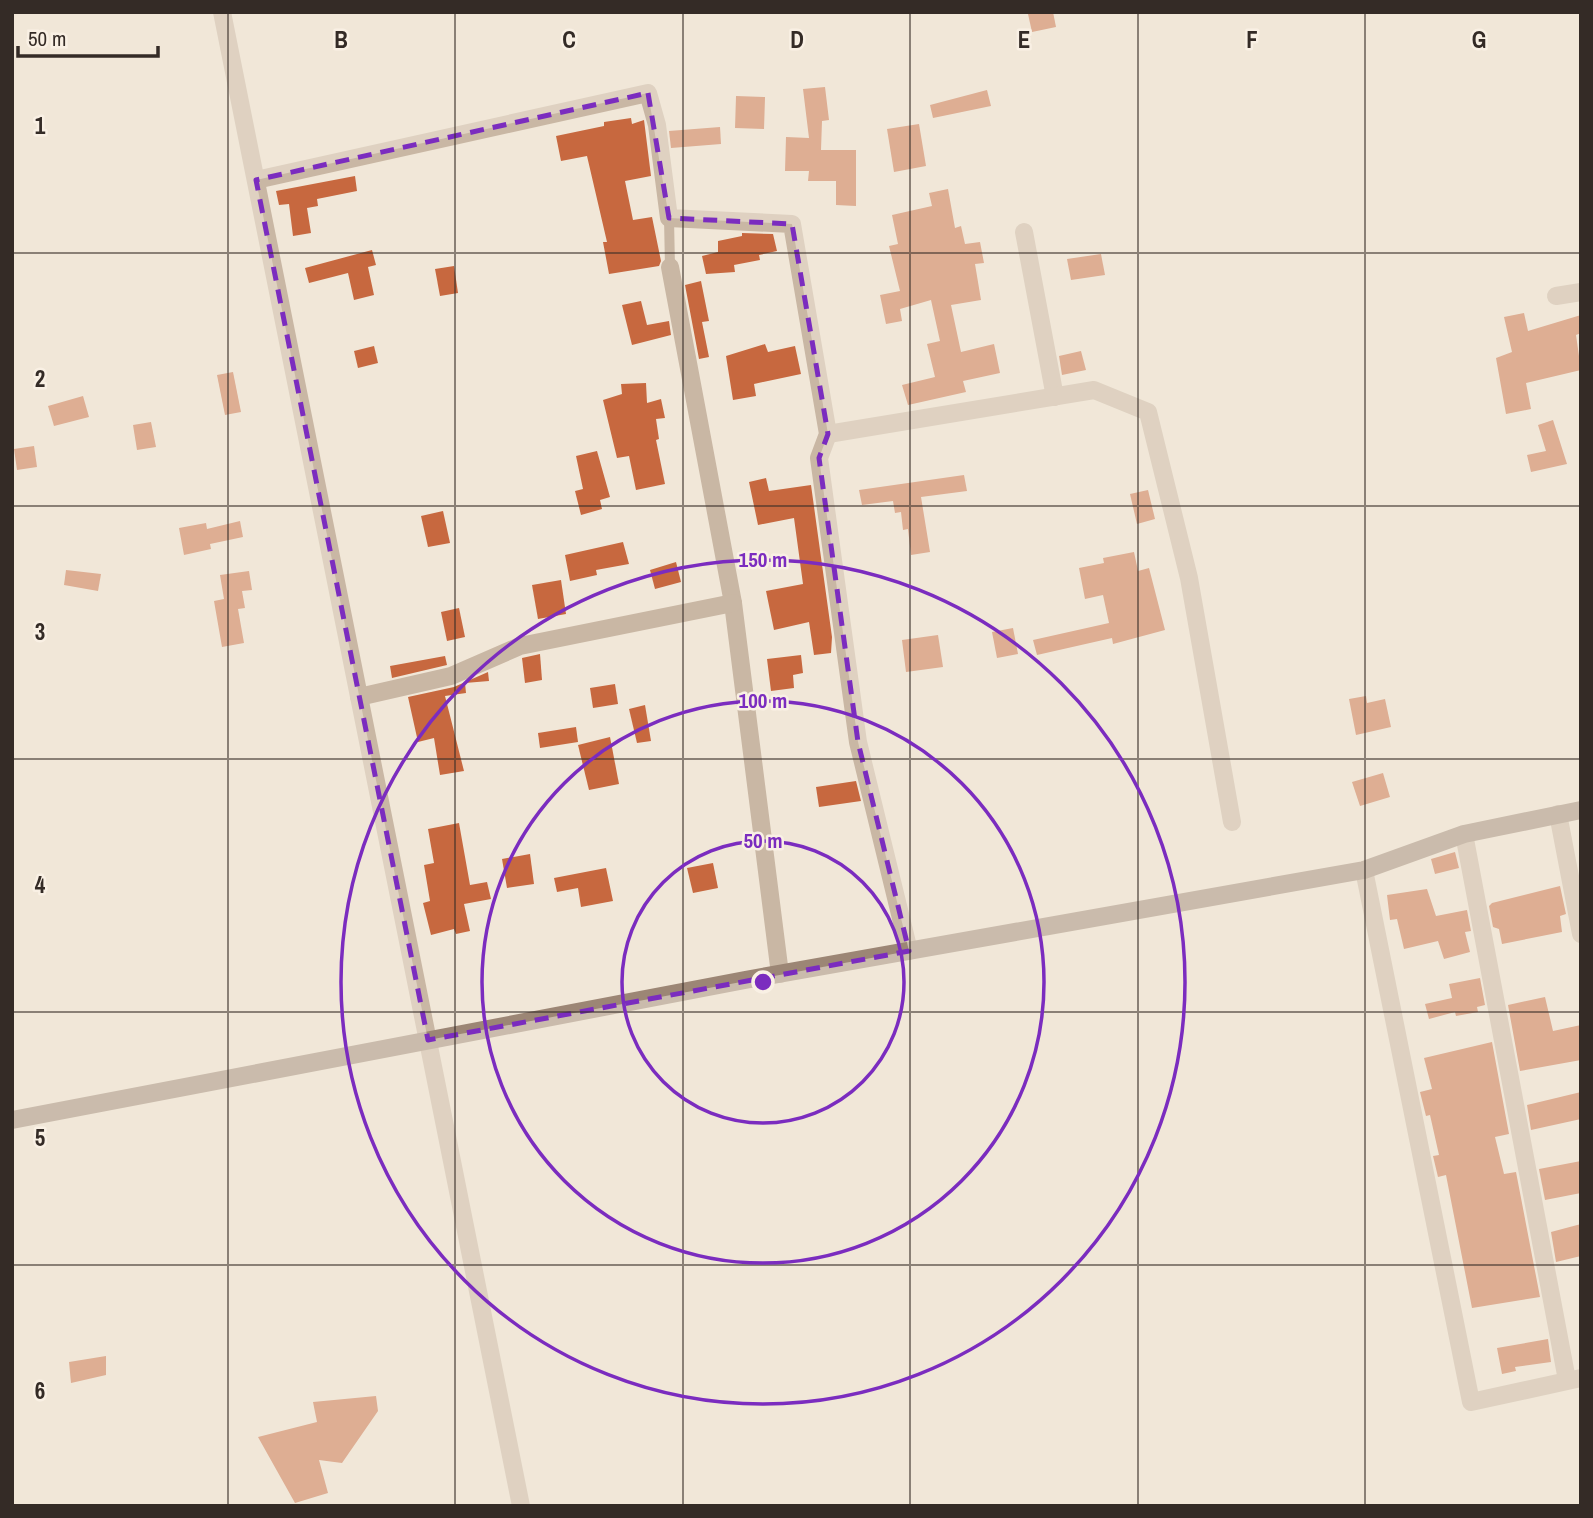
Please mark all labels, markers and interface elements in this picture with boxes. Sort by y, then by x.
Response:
scale bar [18,14,158,58]
text: 50 m [28,24,66,53]
text: B [334,24,348,55]
text: C [562,24,576,55]
text: D [790,24,804,55]
text: E [1018,24,1030,55]
text: F [1246,24,1258,55]
text: G [1472,24,1486,55]
text: 1 [35,110,46,141]
text: 2 [35,363,45,394]
text: 150 m [739,545,787,574]
text: 3 [35,616,45,647]
text: 100 m [739,686,787,715]
text: 50 m [743,826,783,855]
text: 4 [35,869,46,900]
centre of rings [751,970,775,994]
text: 5 [35,1122,45,1153]
text: 6 [35,1375,45,1406]

